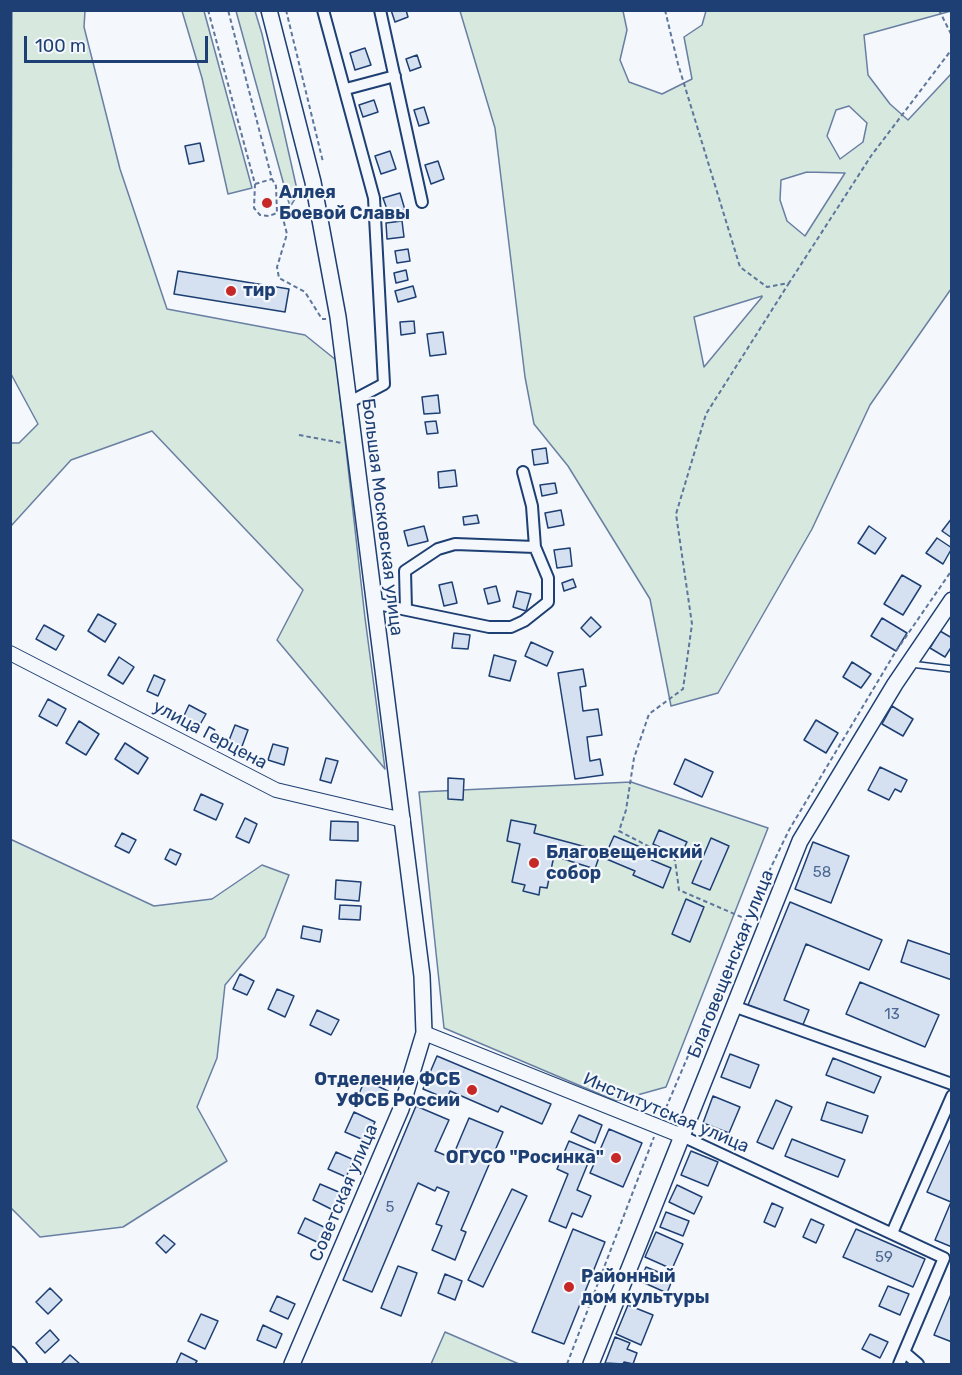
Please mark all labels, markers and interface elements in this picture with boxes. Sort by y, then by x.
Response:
scale bar [27,24,212,62]
text: 100 m [35,35,86,57]
place label: Аллея Боевой Славы [279,182,410,224]
marker: Аллея Боевой Славы [260,196,274,210]
place label: тир [243,280,276,302]
marker: тир [224,284,238,298]
street label: Большая Московская улица [357,397,407,637]
street label: улица Герцена [149,696,271,774]
place label: Благовещенский собор [546,842,702,884]
marker: Благовещенский собор [527,856,541,870]
house number: 58 [813,864,831,882]
street label: Благовещенская улица [683,867,779,1061]
house number: 13 [884,1006,900,1024]
street label: Институтская улица [580,1068,752,1158]
place label: Отделение ФСБ УФСБ России [314,1069,460,1112]
marker: Отделение ФСБ УФСБ России [465,1083,479,1097]
street label: Советская улица [305,1121,383,1265]
place label: ОГУСО "Росинка" [446,1147,604,1169]
marker: ОГУСО "Росинка" [609,1151,623,1165]
house number: 5 [386,1199,394,1217]
house number: 59 [875,1249,893,1267]
place label: Районный дом культуры [581,1266,710,1308]
marker: Районный дом культуры [562,1280,576,1294]

